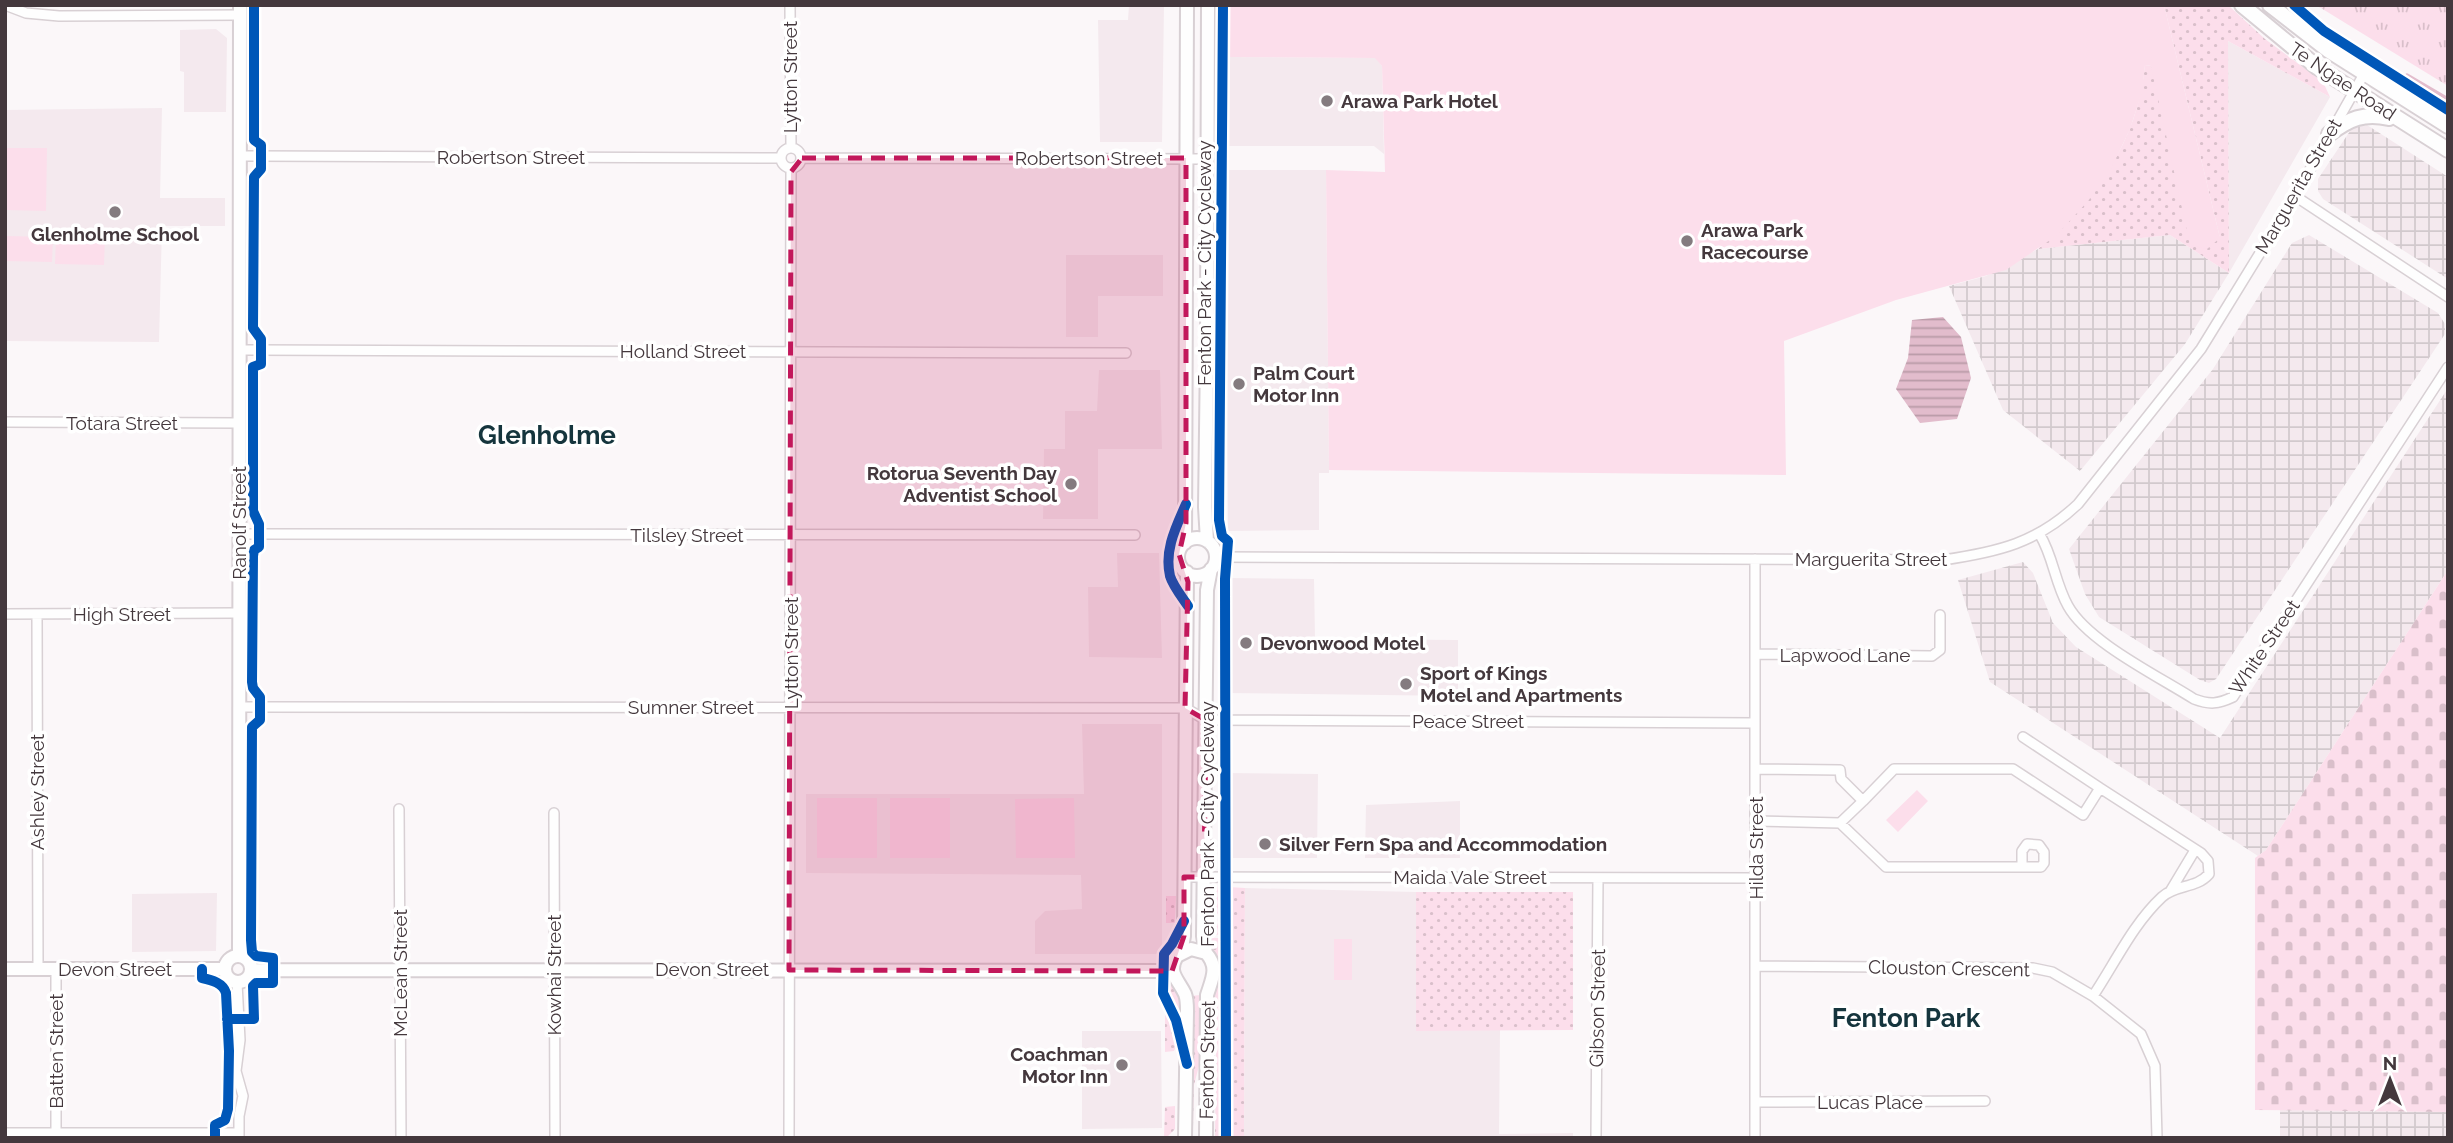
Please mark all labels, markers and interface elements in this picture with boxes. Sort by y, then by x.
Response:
street label: Lytton Street [779,20,801,133]
street label: Te Ngae Road [2286,37,2400,125]
place label: Arawa Park Hotel [1341,90,1499,112]
marker: Arawa Park Hotel [1319,93,1335,109]
street label: Marguerita Street [2250,114,2346,258]
street label: Fenton Park - City Cycleway [1193,140,1215,386]
street label: Robertson Street [437,146,586,168]
street label: Robertson Street [1015,147,1164,169]
marker: Glenholme School [107,204,123,220]
place label: Arawa Park Racecourse [1701,219,1808,263]
place label: Glenholme School [31,223,200,245]
marker: Arawa Park Racecourse [1679,233,1695,249]
street label: Holland Street [620,340,747,362]
place label: Palm Court Motor Inn [1253,362,1355,406]
marker: Palm Court Motor Inn [1231,376,1247,392]
street label: Totara Street [66,412,179,434]
district label: Glenholme [478,420,616,450]
place label: Rotorua Seventh Day Adventist School [867,462,1058,506]
street label: Ranolf Street [228,466,250,580]
marker: Rotorua Seventh Day Adventist School [1063,476,1079,492]
street label: Tilsley Street [630,524,744,546]
street label: Marguerita Street [1795,548,1948,570]
street label: White Street [2224,595,2304,699]
street label: Lytton Street [780,596,802,709]
street label: High Street [73,603,172,625]
place label: Devonwood Motel [1260,632,1426,654]
marker: Devonwood Motel [1238,635,1254,651]
street label: Lapwood Lane [1780,644,1910,666]
place label: Sport of Kings Motel and Apartments [1420,662,1622,706]
marker: Sport of Kings Motel and Apartments [1398,676,1414,692]
street label: Sumner Street [628,696,755,718]
street label: Fenton Park - City Cycleway [1196,701,1218,947]
street label: Peace Street [1412,710,1525,732]
street label: Ashley Street [26,733,48,850]
street label: Hilda Street [1745,796,1767,900]
place label: Silver Fern Spa and Accommodation [1279,833,1607,855]
marker: Silver Fern Spa and Accommodation [1257,836,1273,852]
street label: Maida Vale Street [1393,866,1547,888]
street label: McLean Street [389,908,411,1037]
street label: Kowhai Street [543,914,565,1036]
street label: Gibson Street [1585,948,1609,1067]
street label: Clouston Crescent [1868,956,2031,980]
street label: Devon Street [58,958,173,980]
street label: Devon Street [655,958,770,980]
street label: Batten Street [45,993,67,1109]
street label: Fenton Street [1195,1000,1219,1120]
district label: Fenton Park [1832,1003,1981,1033]
place label: Coachman Motor Inn [1010,1043,1108,1087]
north arrow [2355,1045,2425,1115]
text: N [2383,1052,2397,1074]
marker: Coachman Motor Inn [1114,1057,1130,1073]
street label: Lucas Place [1817,1091,1923,1113]

